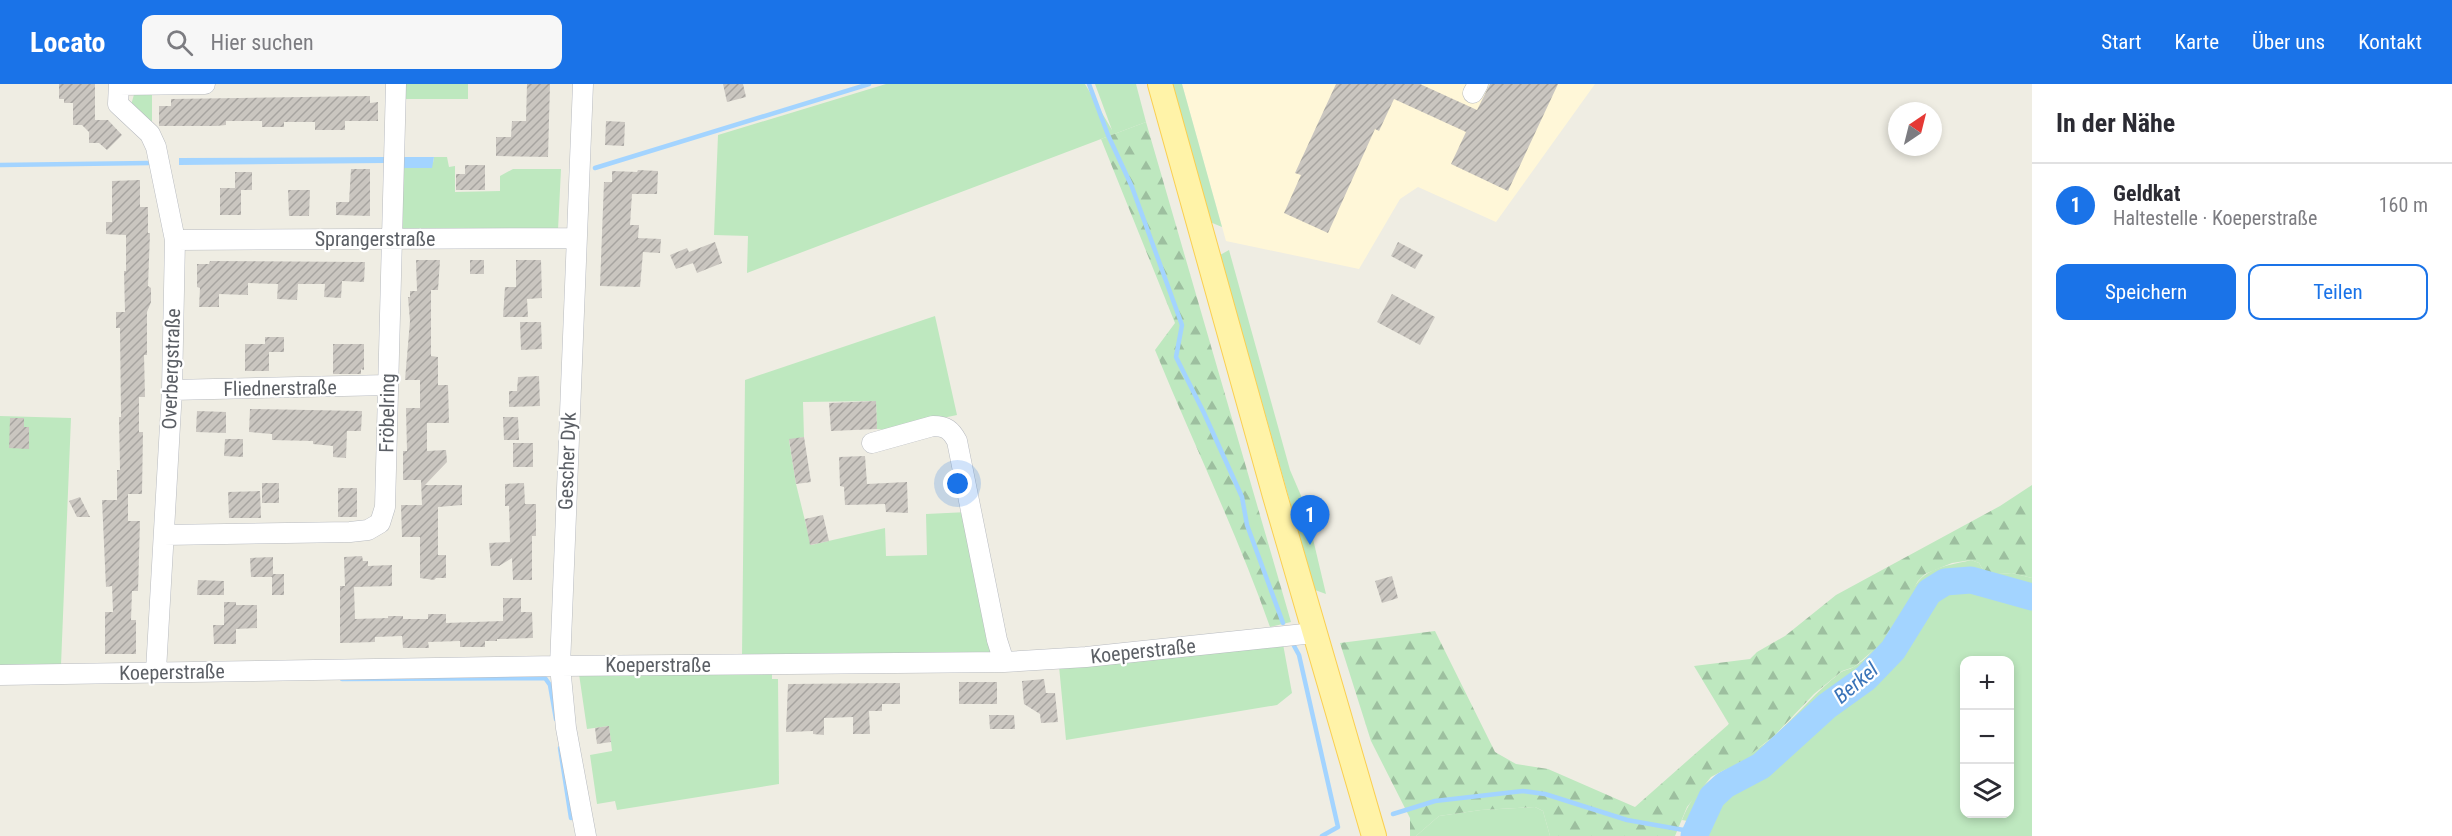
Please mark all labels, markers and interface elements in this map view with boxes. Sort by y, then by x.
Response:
search box [142,15,562,69]
text: Locato [30,26,106,59]
icon: search [163,26,196,59]
text: Hier suchen [211,30,314,55]
text: Start [2101,30,2142,54]
text: Karte [2175,30,2219,54]
text: Über uns [2252,30,2325,54]
text: Kontakt [2358,30,2422,54]
north arrow [1888,102,1942,156]
text: In der Nähe [2056,108,2175,138]
text: Geldkat [2113,181,2180,206]
text: 1 [2070,193,2081,217]
text: 160 m [2379,193,2428,217]
text: Haltestelle · Koeperstraße [2113,206,2317,230]
street label: Sprangerstraße [315,227,435,251]
button: Speichern [2056,264,2236,320]
button: Teilen [2248,264,2428,320]
street label: Overbergstraße [157,308,185,430]
street label: Fröbelring [374,373,400,453]
street label: Fliednerstraße [223,375,337,401]
street label: Gescher Dyk [553,412,581,510]
your location [943,469,972,498]
pin: 1 [1290,496,1330,545]
street label: Koeperstraße [1089,634,1197,668]
street label: Koeperstraße [605,653,711,677]
map controls [1960,656,2014,818]
button: + [1960,656,2014,710]
water label: Berkel [1829,658,1883,708]
street label: Koeperstraße [119,659,225,685]
button: − [1960,710,2014,764]
button: layers [1960,764,2014,818]

